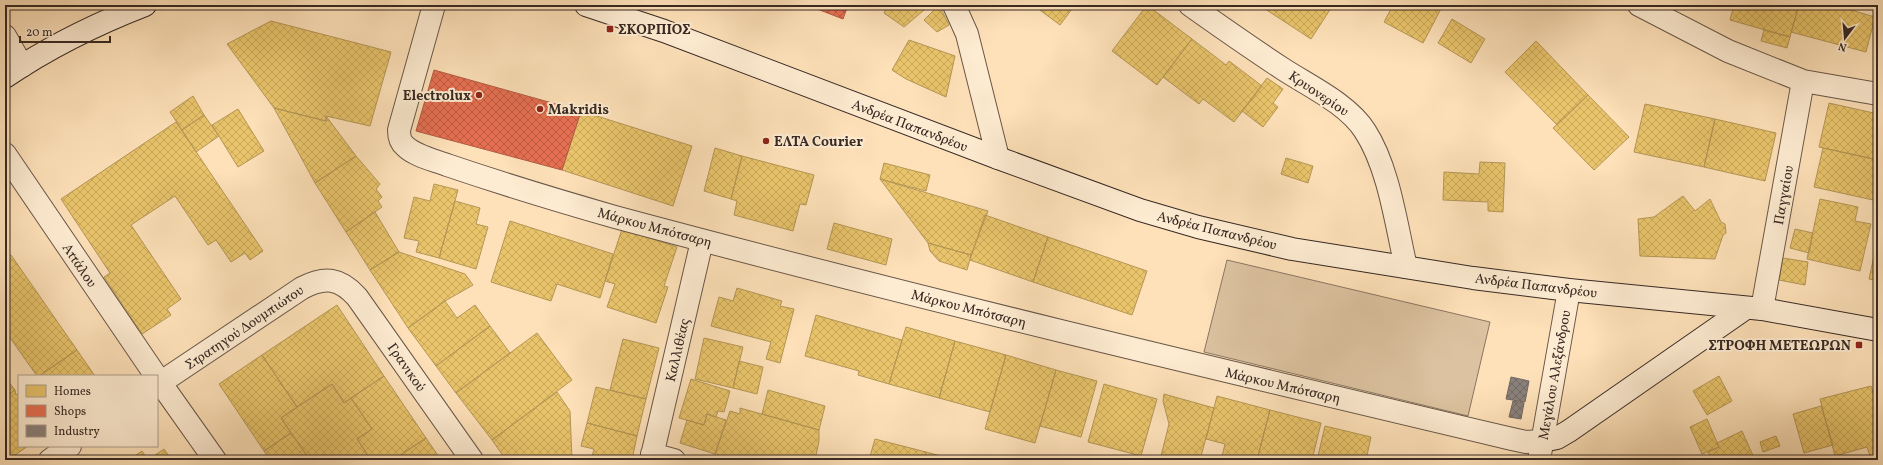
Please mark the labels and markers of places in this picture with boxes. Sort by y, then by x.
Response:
place label: ΣΚΟΡΠΙΟΣ [618,21,691,40]
marker: ΣΚΟΡΠΙΟΣ [605,24,615,34]
place label: Electrolux [403,87,471,106]
marker: Electrolux [474,90,484,100]
place label: Makridis [548,101,609,120]
marker: Makridis [535,104,545,114]
place label: ΕΛΤΑ Courier [774,133,863,152]
marker: ΕΛΤΑ Courier [761,136,771,146]
place label: ΣΤΡΟΦΗ ΜΕΤΕΩΡΩΝ [1708,337,1851,356]
marker: ΣΤΡΟΦΗ ΜΕΤΕΩΡΩΝ [1854,340,1864,350]

